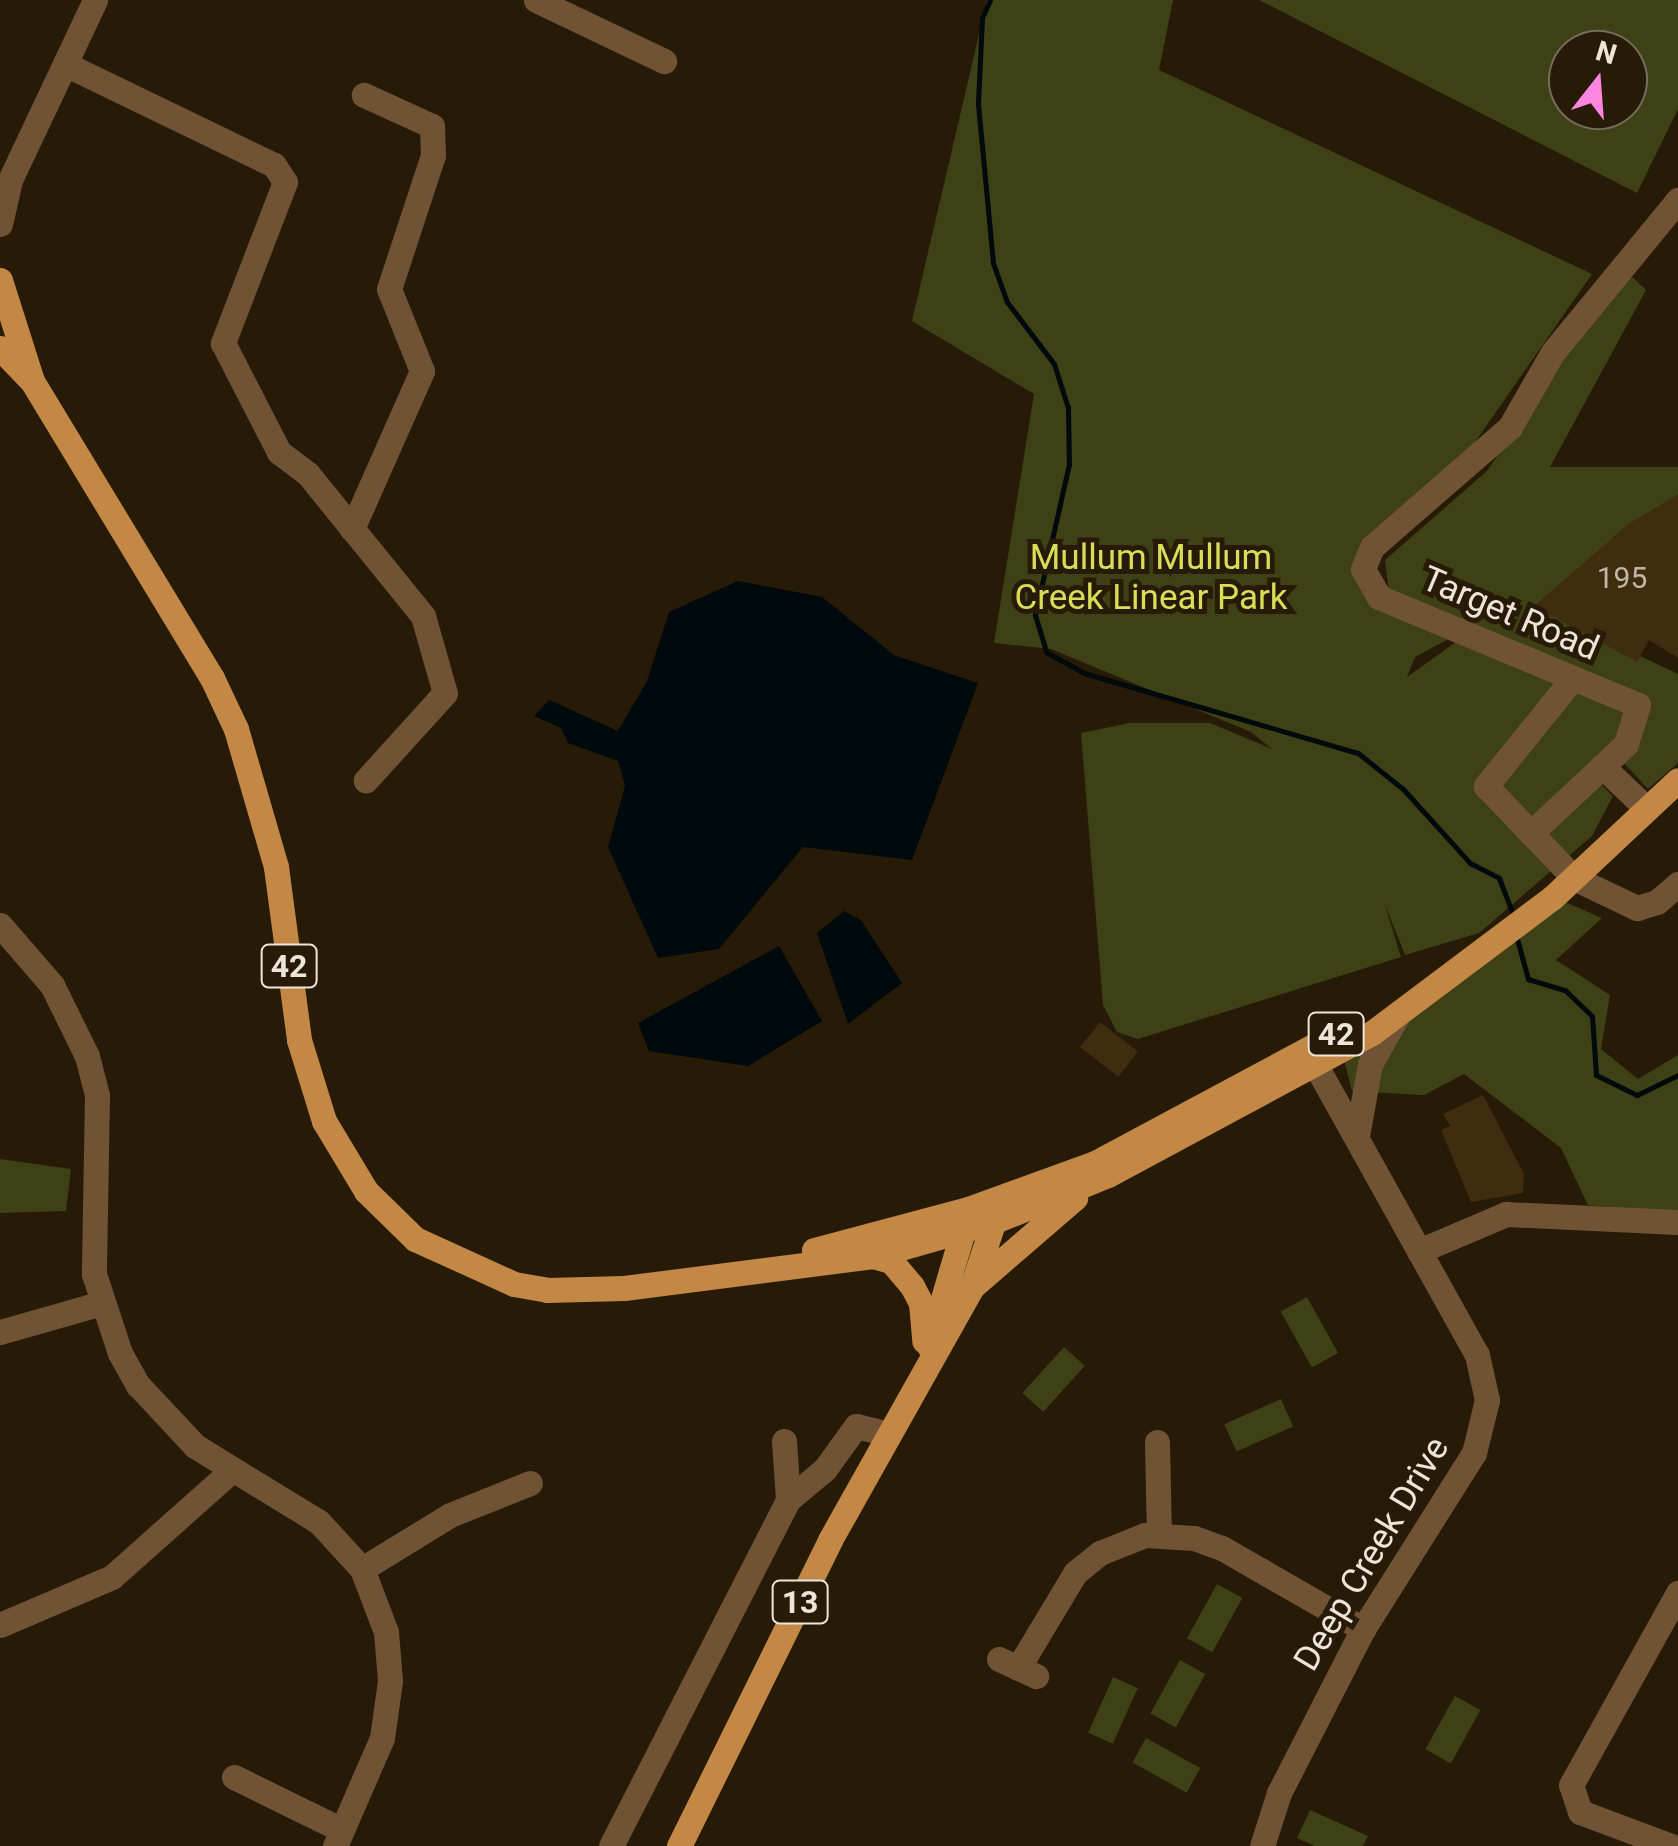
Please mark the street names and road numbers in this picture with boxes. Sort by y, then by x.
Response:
street label: Target Road [1415,558,1605,670]
road number: 42 [259,939,319,993]
road number: 42 [1306,1007,1366,1061]
street label: Deep Creek Drive [1286,1430,1458,1678]
road number: 13 [770,1575,830,1629]

